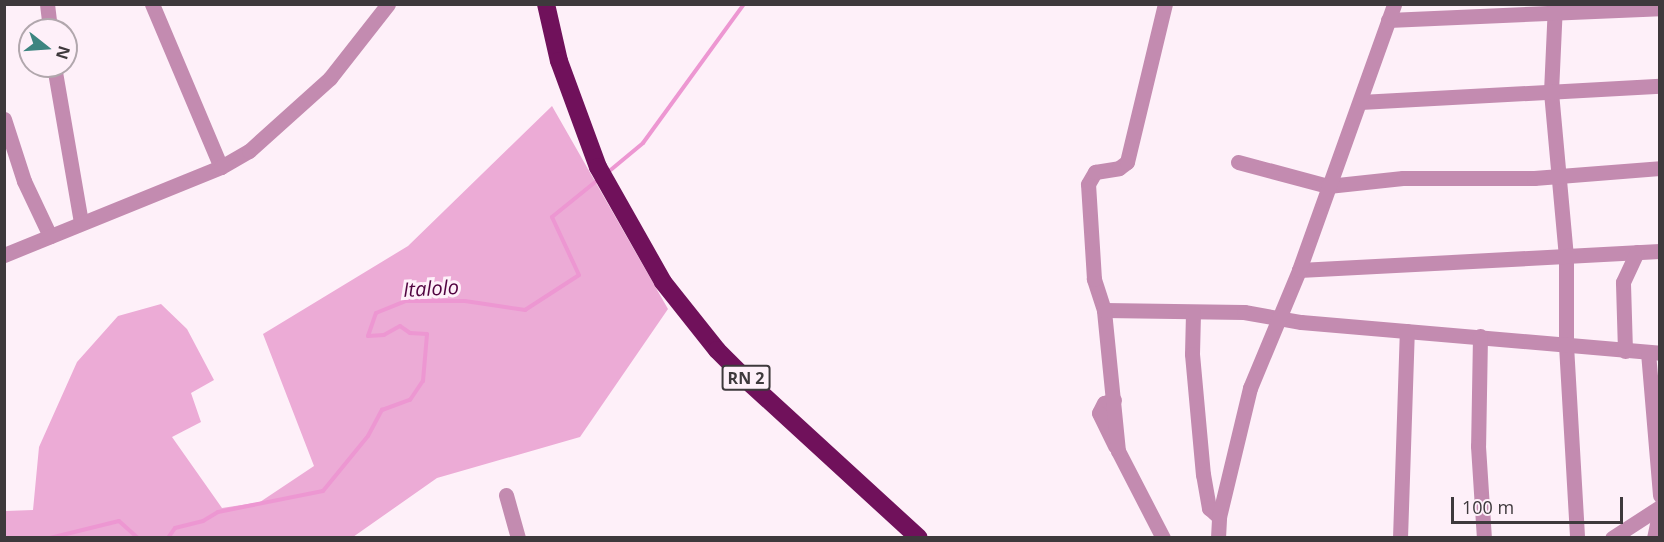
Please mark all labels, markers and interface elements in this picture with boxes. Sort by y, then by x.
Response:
north arrow [18,18,78,78]
text: N [51,43,76,62]
water label: Italolo [402,275,460,301]
road number: RN 2 [720,365,771,391]
scale bar [1454,485,1626,523]
text: 100 m [1462,495,1514,519]

